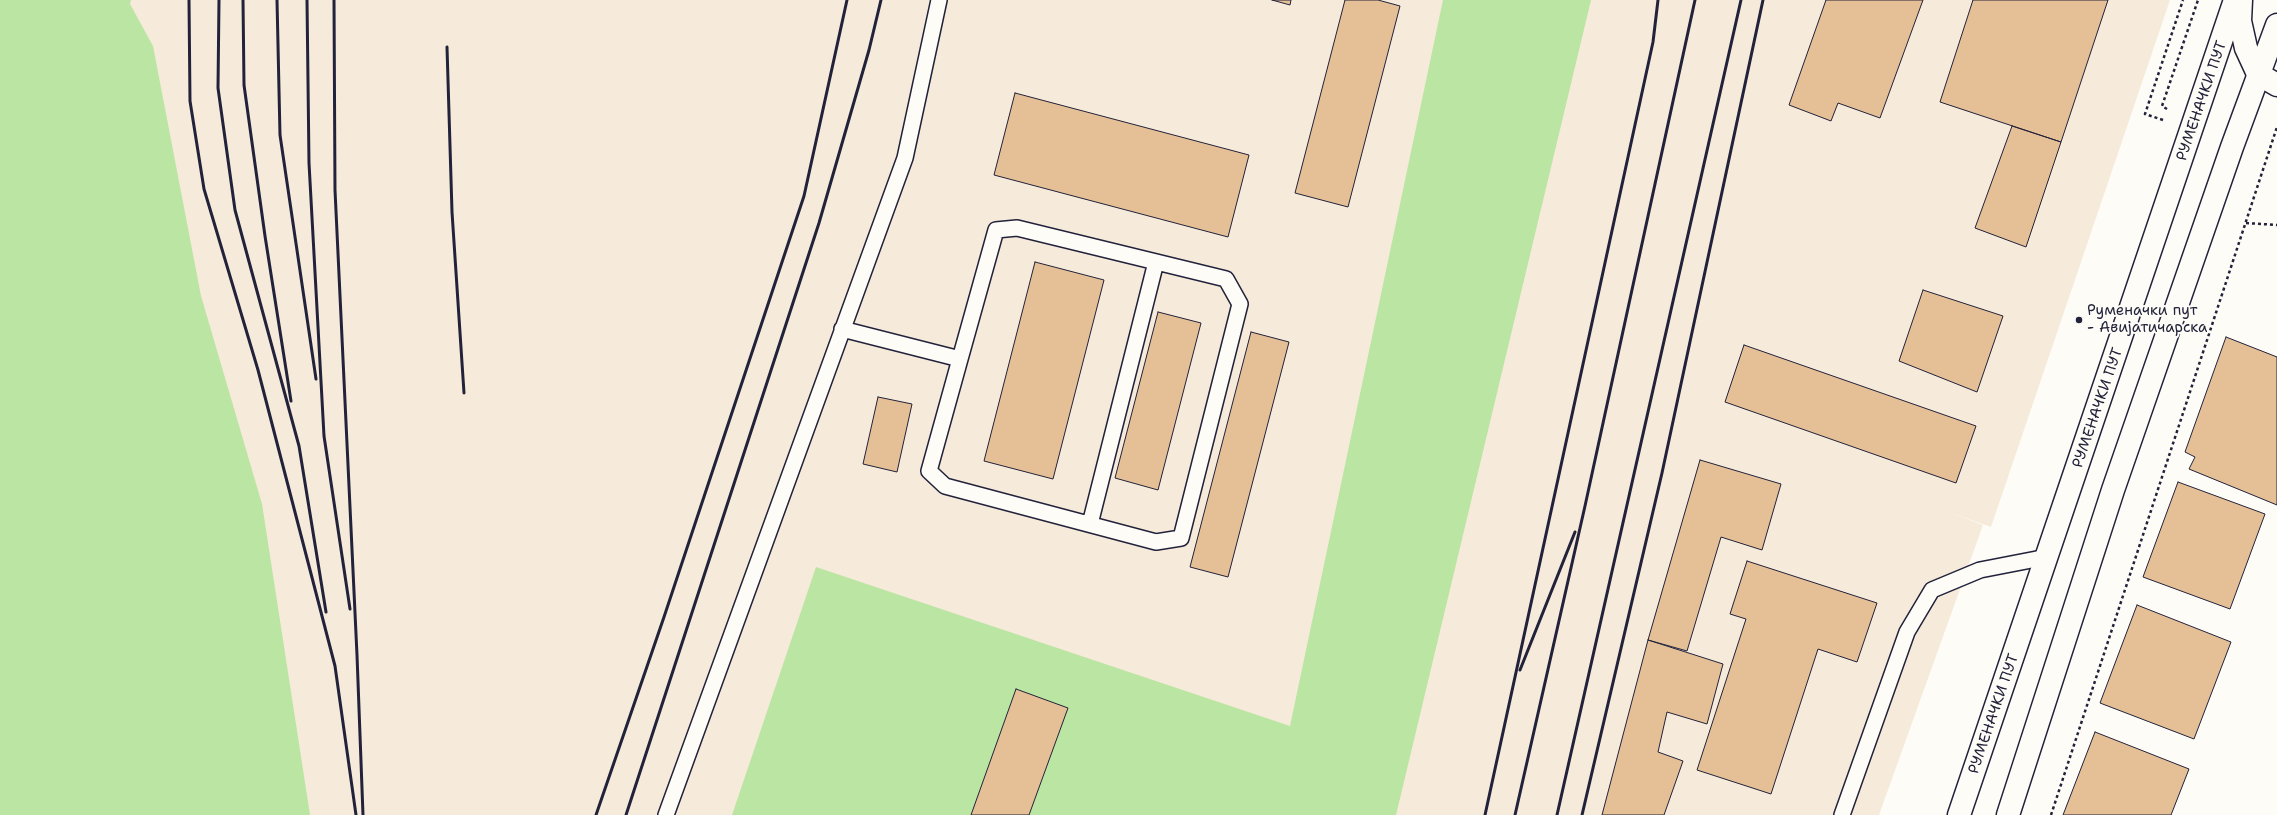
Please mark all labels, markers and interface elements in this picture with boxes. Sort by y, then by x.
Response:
street label: РУМЕНАЧКИ ПУТ [2173,39,2231,163]
place label: Руменачки пут - Авијатичарска [2087,302,2207,337]
marker: Руменачки пут - Авијатичарска [2074,315,2084,325]
street label: РУМЕНАЧКИ ПУТ [2069,346,2127,470]
street label: РУМЕНАЧКИ ПУТ [1965,652,2023,776]

